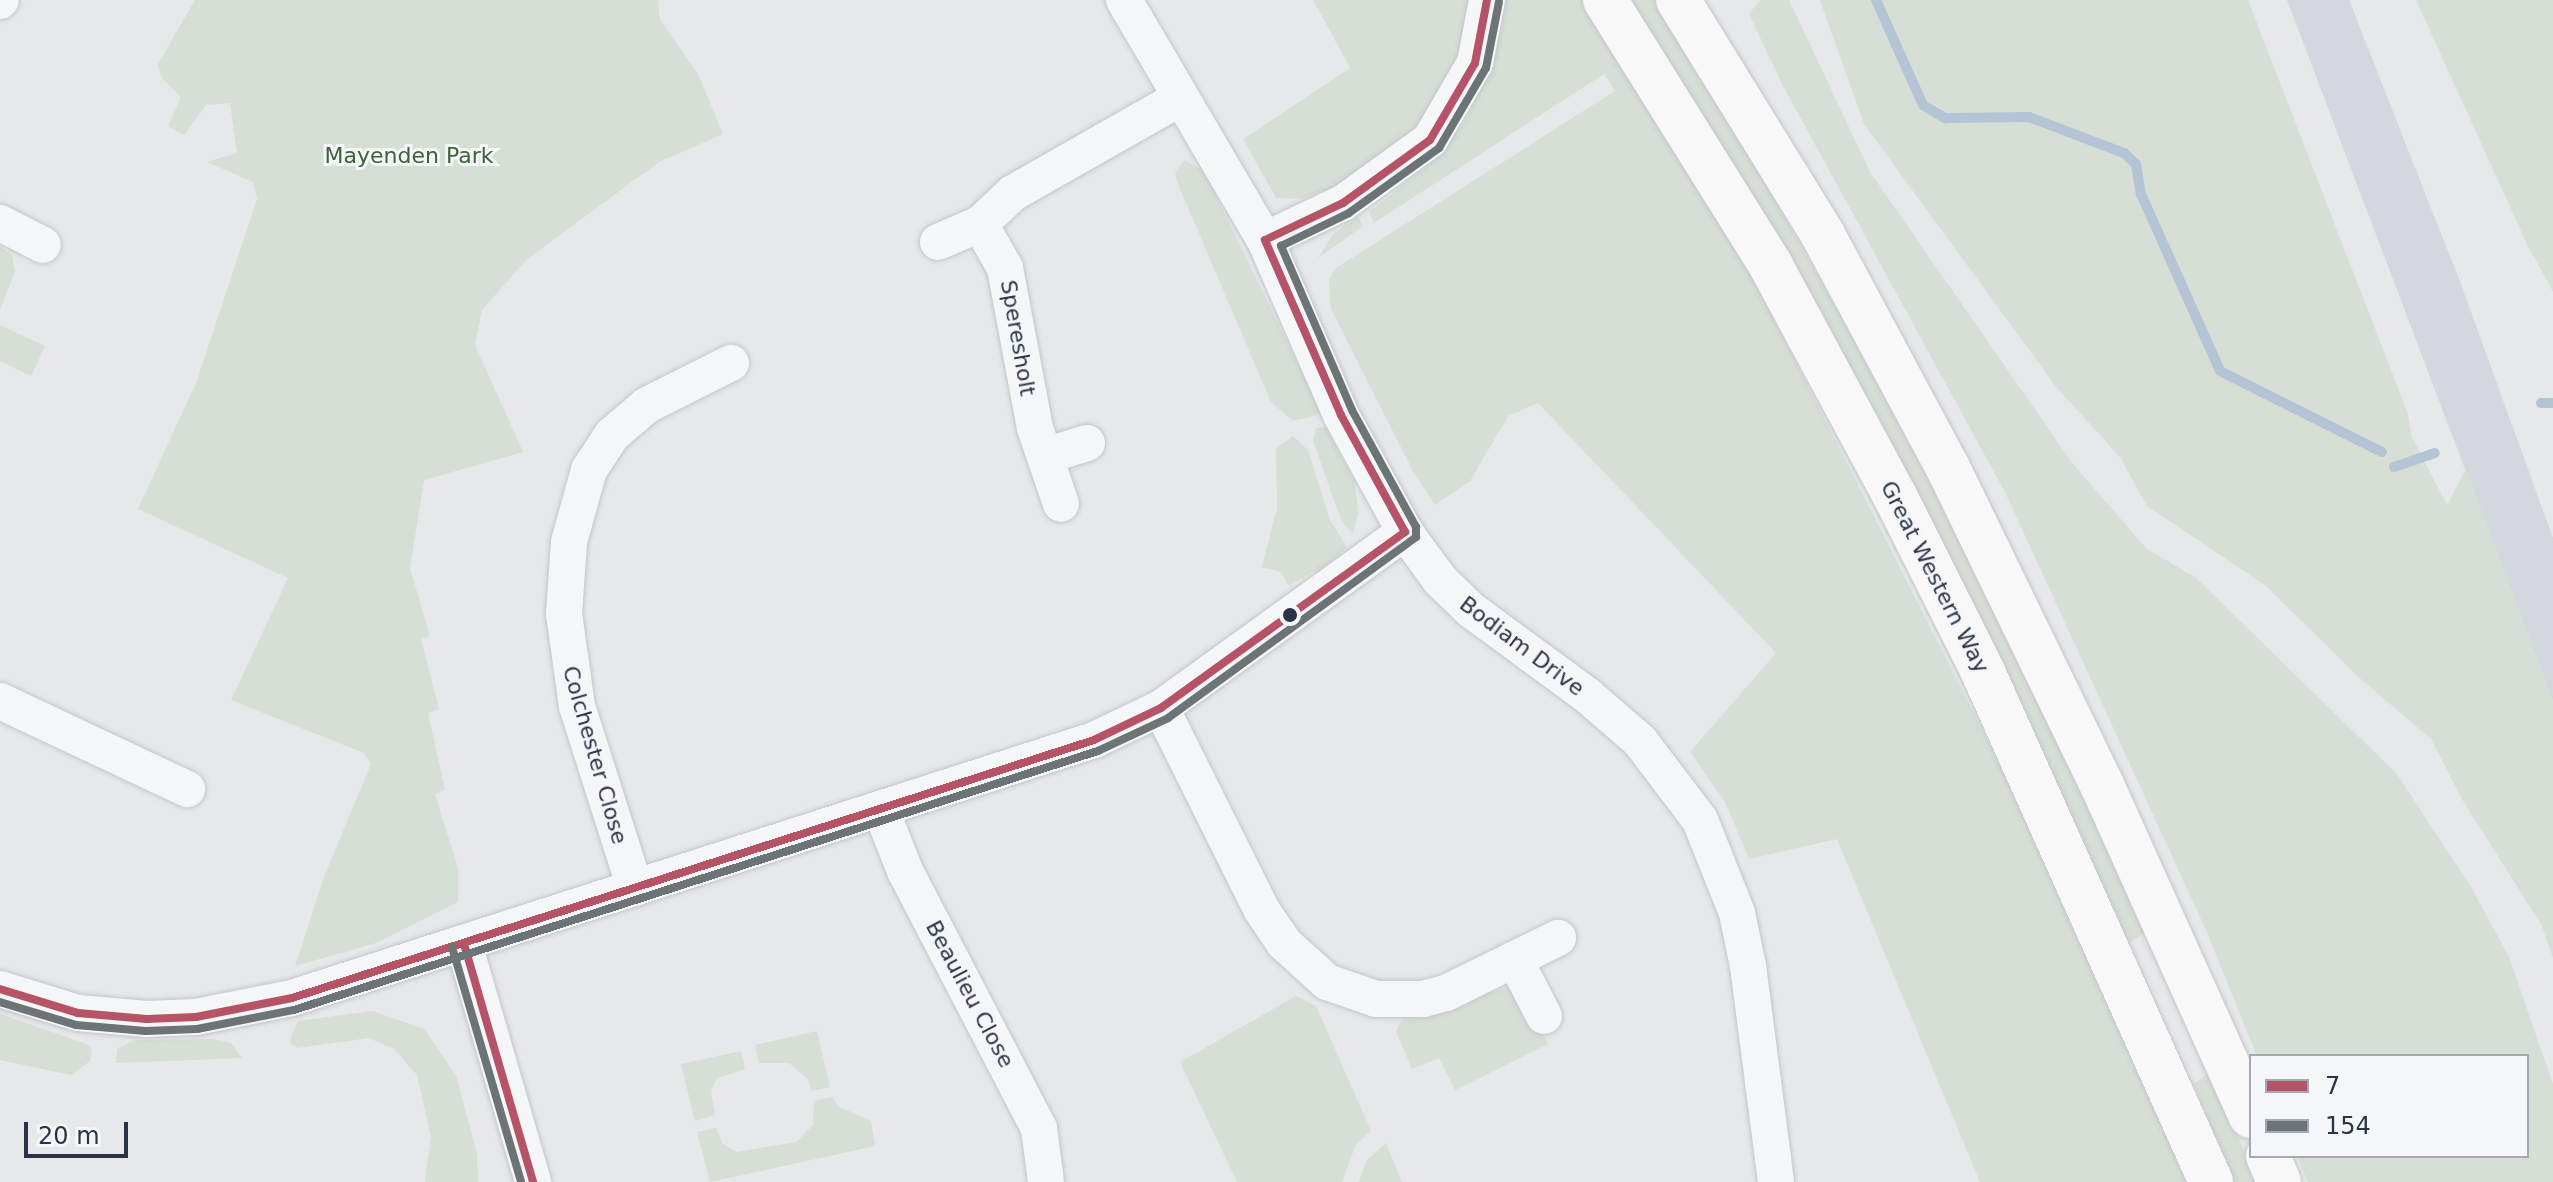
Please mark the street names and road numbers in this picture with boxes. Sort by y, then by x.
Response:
street label: Speresholt [995,278,1041,398]
street label: Great Western Way [1875,476,1995,678]
street label: Bodiam Drive [1454,591,1590,701]
street label: Colchester Close [557,663,633,847]
street label: Beaulieu Close [920,916,1020,1072]

